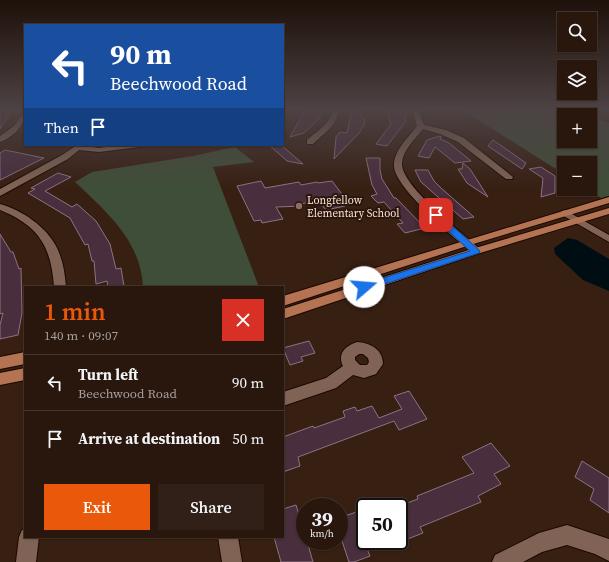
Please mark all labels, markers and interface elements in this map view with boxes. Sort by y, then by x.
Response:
map controls [557,12,597,196]
button: search [557,12,597,52]
text: 90 m [110,35,172,73]
icon: left [44,40,96,92]
button: layers [557,60,597,100]
text: Beechwood Road [110,71,247,96]
button: + [557,108,597,148]
icon: arrive [87,116,109,138]
text: Then [44,117,79,138]
button: − [557,156,597,196]
place label: Longfellow Elementary School [307,193,399,221]
pin [419,198,453,232]
marker: Longfellow Elementary School [294,201,304,211]
icon: arrive [425,204,447,226]
position arrow [343,266,385,308]
text: 1 min [44,295,106,328]
button: close [222,299,264,341]
text: 140 m · 09:07 [44,327,118,344]
text: Turn left [78,364,138,385]
icon: left [44,372,66,394]
text: 90 m [232,372,264,393]
text: Beechwood Road [78,385,177,402]
icon: arrive [44,428,66,450]
text: Arrive at destination [78,428,220,449]
text: 50 m [232,428,264,449]
button: Exit [44,484,150,530]
button: Share [158,484,264,530]
speed limit sign: 50 [356,498,408,550]
text: 39 [311,505,333,533]
text: km/h [310,527,334,540]

